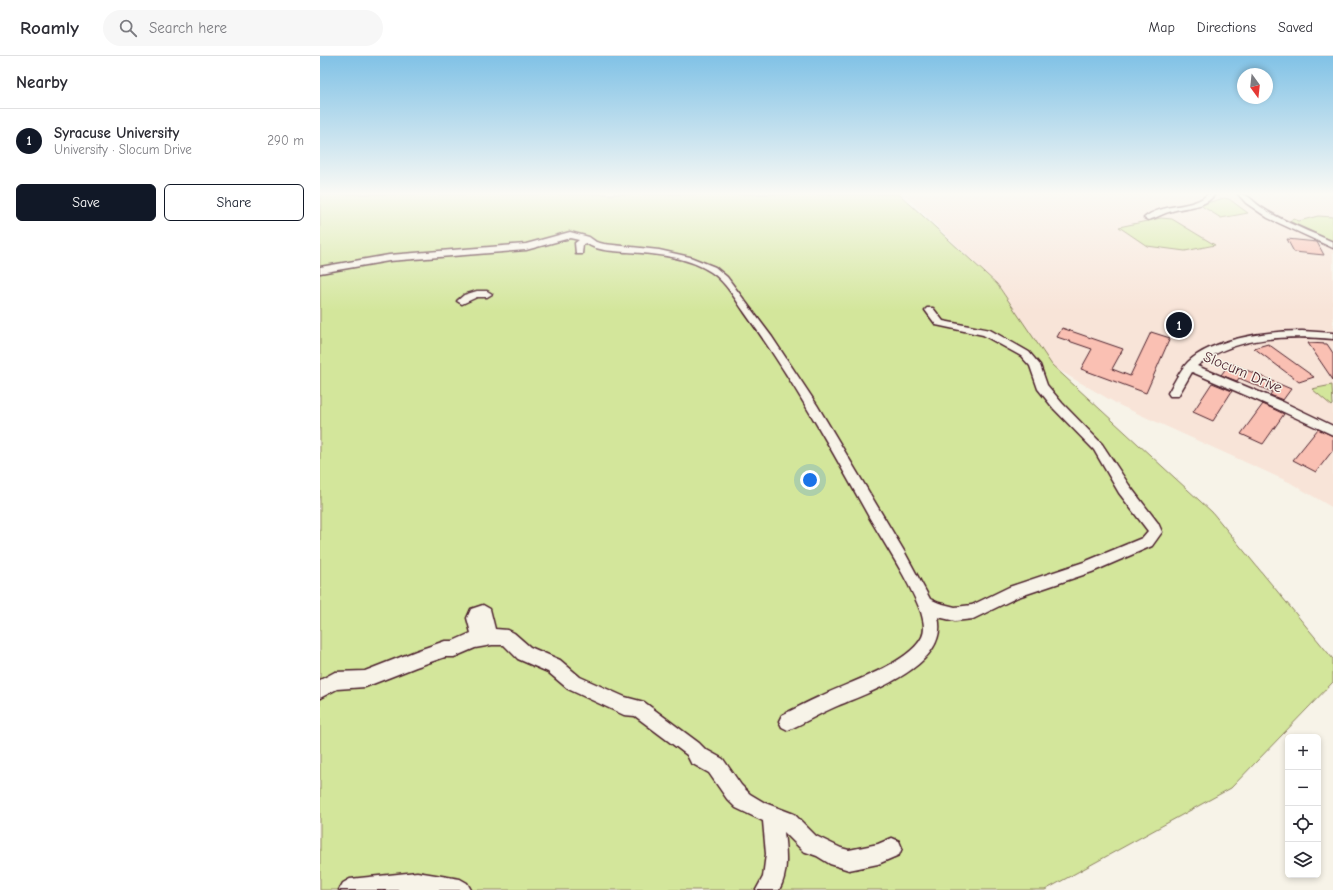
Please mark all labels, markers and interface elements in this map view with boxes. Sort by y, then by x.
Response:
search box [103,10,383,46]
text: Roamly [20,17,79,39]
icon: search [117,17,139,39]
text: Search here [149,19,227,37]
text: Map [1148,19,1175,36]
text: Directions [1197,19,1256,36]
text: Saved [1278,19,1313,36]
north arrow [1237,68,1273,104]
text: Nearby [16,73,67,92]
text: Syracuse University [54,124,179,142]
text: 1 [26,133,32,148]
text: 290 m [267,133,304,148]
text: University · Slocum Drive [54,142,192,157]
button: Save [16,184,156,221]
button: Share [164,184,304,221]
pin: 1 [1166,310,1192,340]
street label: Slocum Drive [1201,347,1286,397]
your location [800,470,820,490]
map controls [1285,734,1321,878]
button: + [1285,734,1321,770]
button: − [1285,770,1321,806]
button: locate [1285,806,1321,842]
button: layers [1285,842,1321,878]

